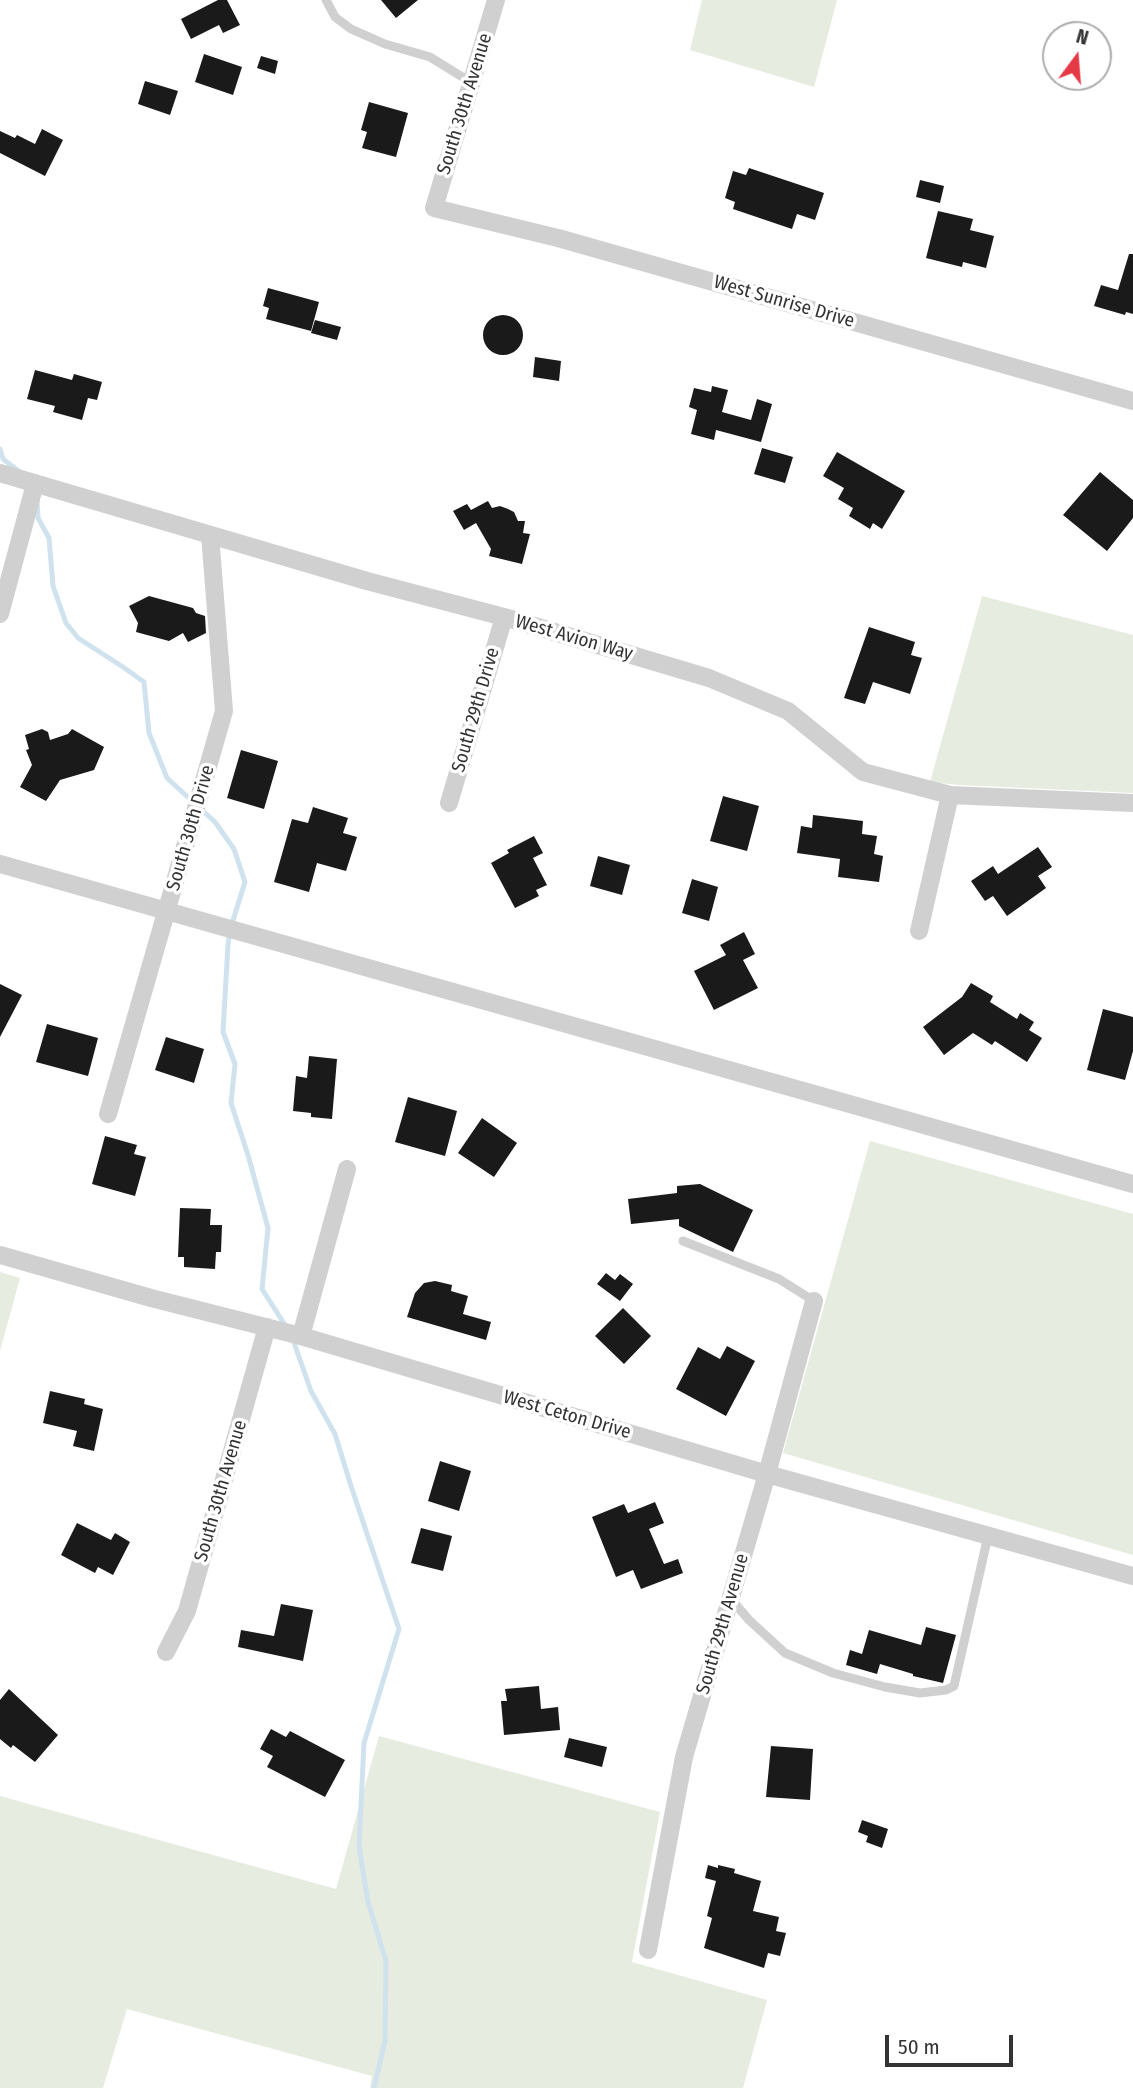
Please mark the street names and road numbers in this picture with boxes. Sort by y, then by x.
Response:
street label: South 30th Avenue [433,31,497,177]
street label: West Sunrise Drive [711,271,857,333]
street label: West Avion Way [513,610,635,666]
street label: South 29th Drive [447,645,505,775]
street label: South 30th Drive [162,763,220,893]
street label: West Ceton Drive [501,1386,633,1444]
street label: South 30th Avenue [190,1418,252,1564]
street label: South 29th Avenue [692,1551,754,1697]

